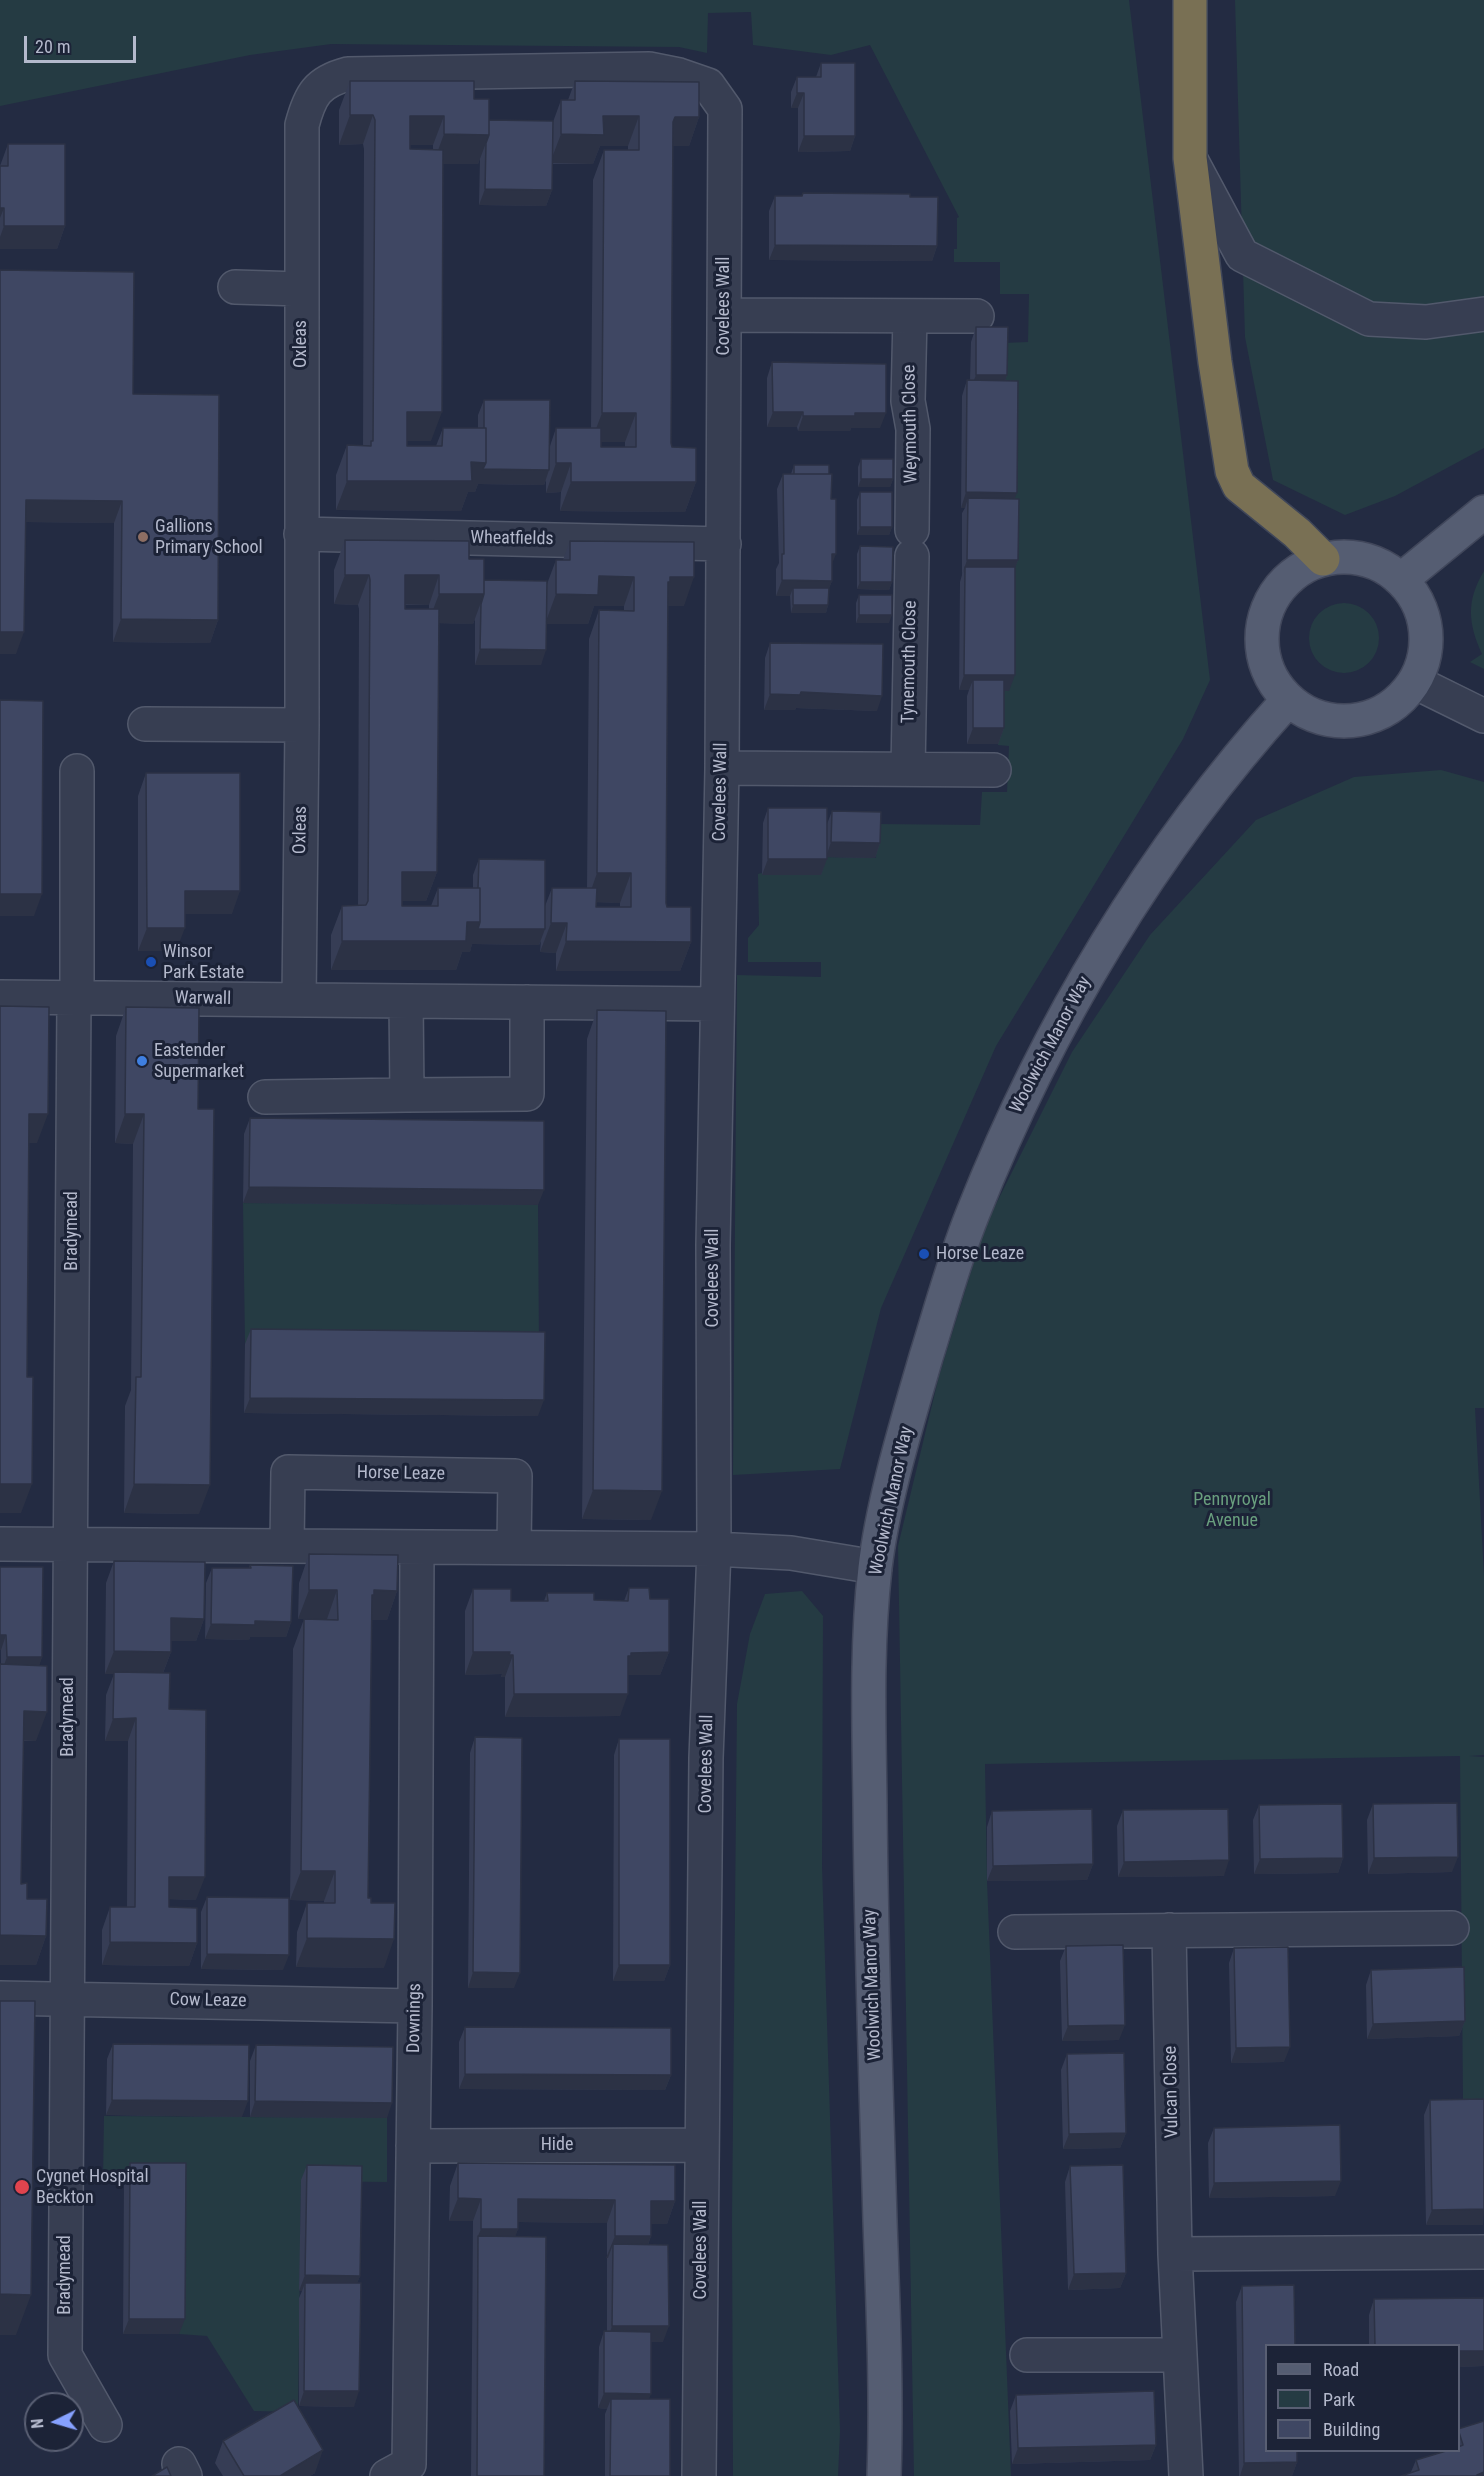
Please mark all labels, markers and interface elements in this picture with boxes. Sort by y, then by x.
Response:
scale bar [27,24,140,62]
text: 20 m [35,36,70,57]
street label: Covelees Wall [713,257,735,355]
street label: Oxleas [290,320,312,368]
street label: Weymouth Close [899,364,923,484]
place label: Gallions Primary School [155,516,263,558]
street label: Wheatfields [470,527,554,551]
marker: Gallions Primary School [136,530,150,544]
street label: Tynemouth Close [898,600,922,724]
street label: Covelees Wall [709,742,733,842]
street label: Oxleas [290,806,312,854]
place label: Winsor Park Estate [163,941,244,984]
marker: Winsor Park Estate [144,955,158,969]
street label: Woolwich Manor Way [1006,973,1096,1117]
street label: Warwall [175,988,231,1010]
place label: Eastender Supermarket [154,1040,244,1082]
marker: Eastender Supermarket [135,1054,149,1068]
street label: Bradymead [61,1191,83,1271]
street label: Covelees Wall [702,1229,724,1327]
place label: Horse Leaze [936,1243,1024,1265]
marker: Horse Leaze [917,1247,931,1261]
street label: Woolwich Manor Way [866,1425,918,1577]
street label: Horse Leaze [357,1462,445,1486]
park label: Pennyroyal Avenue [1193,1489,1271,1532]
street label: Bradymead [57,1677,79,1757]
street label: Covelees Wall [695,1714,719,1814]
street label: Woolwich Manor Way [860,1909,886,2061]
street label: Downings [404,1983,426,2053]
street label: Cow Leaze [169,1990,247,2012]
street label: Vulcan Close [1160,2046,1184,2138]
street label: Hide [541,2134,573,2156]
place label: Cygnet Hospital Beckton [36,2166,149,2208]
marker: Cygnet Hospital Beckton [13,2178,31,2196]
street label: Covelees Wall [690,2201,712,2299]
street label: Bradymead [54,2235,76,2315]
legend [1265,2344,1460,2452]
text: Road [1323,2359,1359,2380]
text: Park [1323,2389,1355,2410]
north arrow [24,2392,84,2452]
text: N [28,2418,47,2429]
text: Building [1323,2419,1380,2440]

